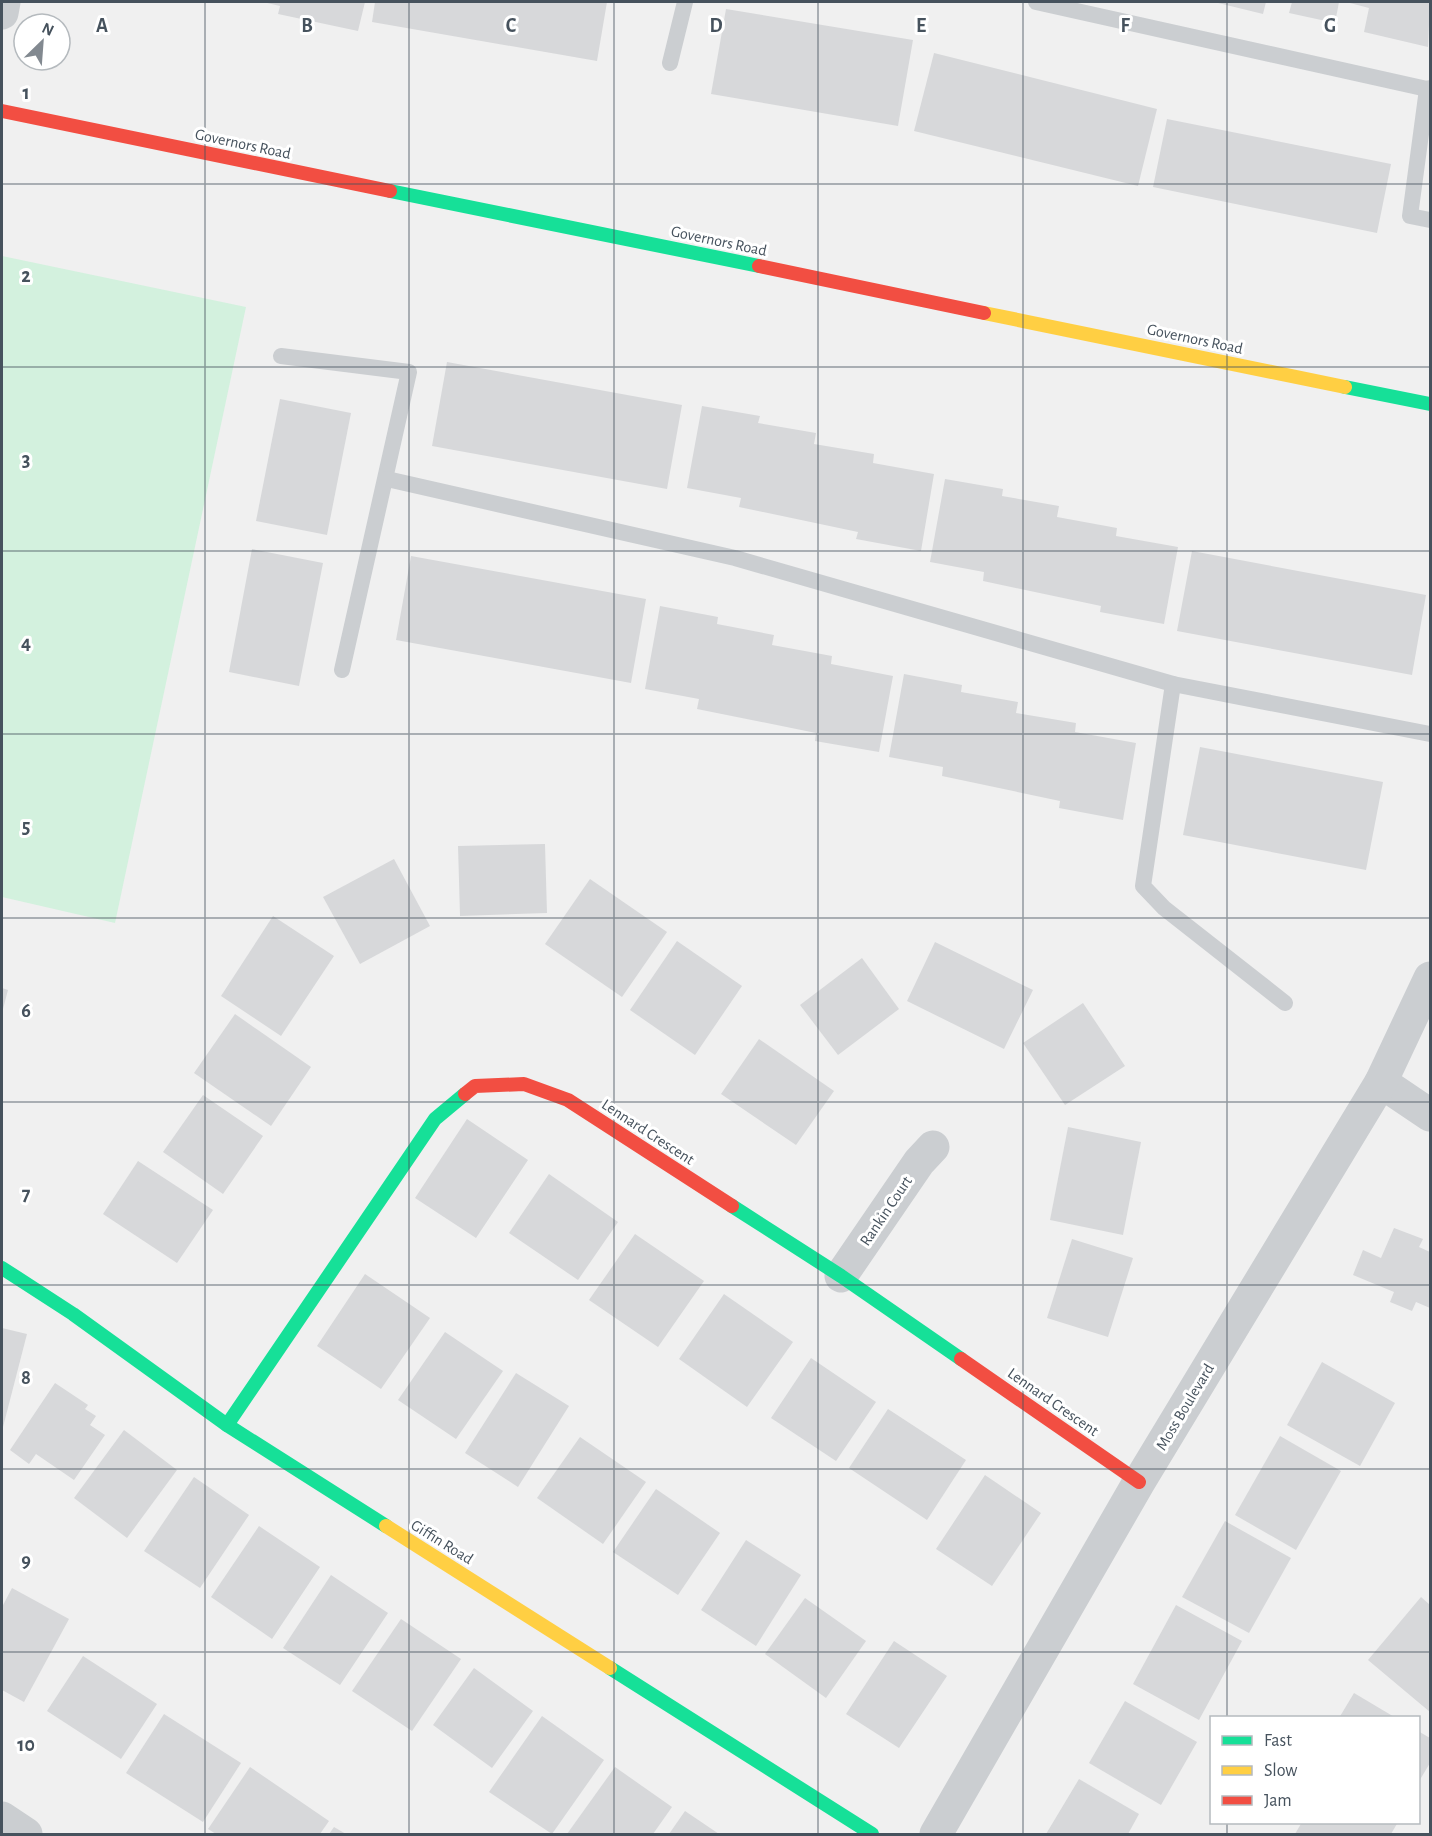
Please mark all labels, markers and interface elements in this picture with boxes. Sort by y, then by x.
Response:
north arrow [12,12,72,72]
text: A [96,16,108,36]
text: B [301,16,313,36]
text: C [506,16,517,36]
text: D [709,16,723,36]
text: E [916,16,926,36]
text: F [1120,16,1130,36]
text: G [1324,16,1336,36]
text: N [39,20,56,39]
text: 1 [22,83,30,103]
street label: Governors Road [194,126,292,162]
street label: Governors Road [670,223,768,259]
text: 2 [21,266,31,286]
street label: Governors Road [1146,321,1244,357]
text: 3 [22,450,30,470]
text: 4 [21,633,31,653]
text: 5 [22,817,30,837]
text: 6 [21,1001,31,1021]
street label: Lennard Crescent [599,1096,697,1168]
street label: Rankin Court [857,1173,915,1249]
text: 7 [22,1184,31,1204]
street label: Moss Boulevard [1153,1361,1217,1453]
street label: Lennard Crescent [1005,1365,1101,1439]
text: 8 [21,1368,31,1388]
street label: Giffin Road [408,1517,476,1567]
text: 9 [21,1551,31,1571]
legend [1210,1716,1420,1824]
text: Fast [1264,1732,1292,1750]
text: 10 [17,1735,35,1755]
text: Slow [1264,1762,1297,1780]
text: Jam [1264,1792,1292,1810]

